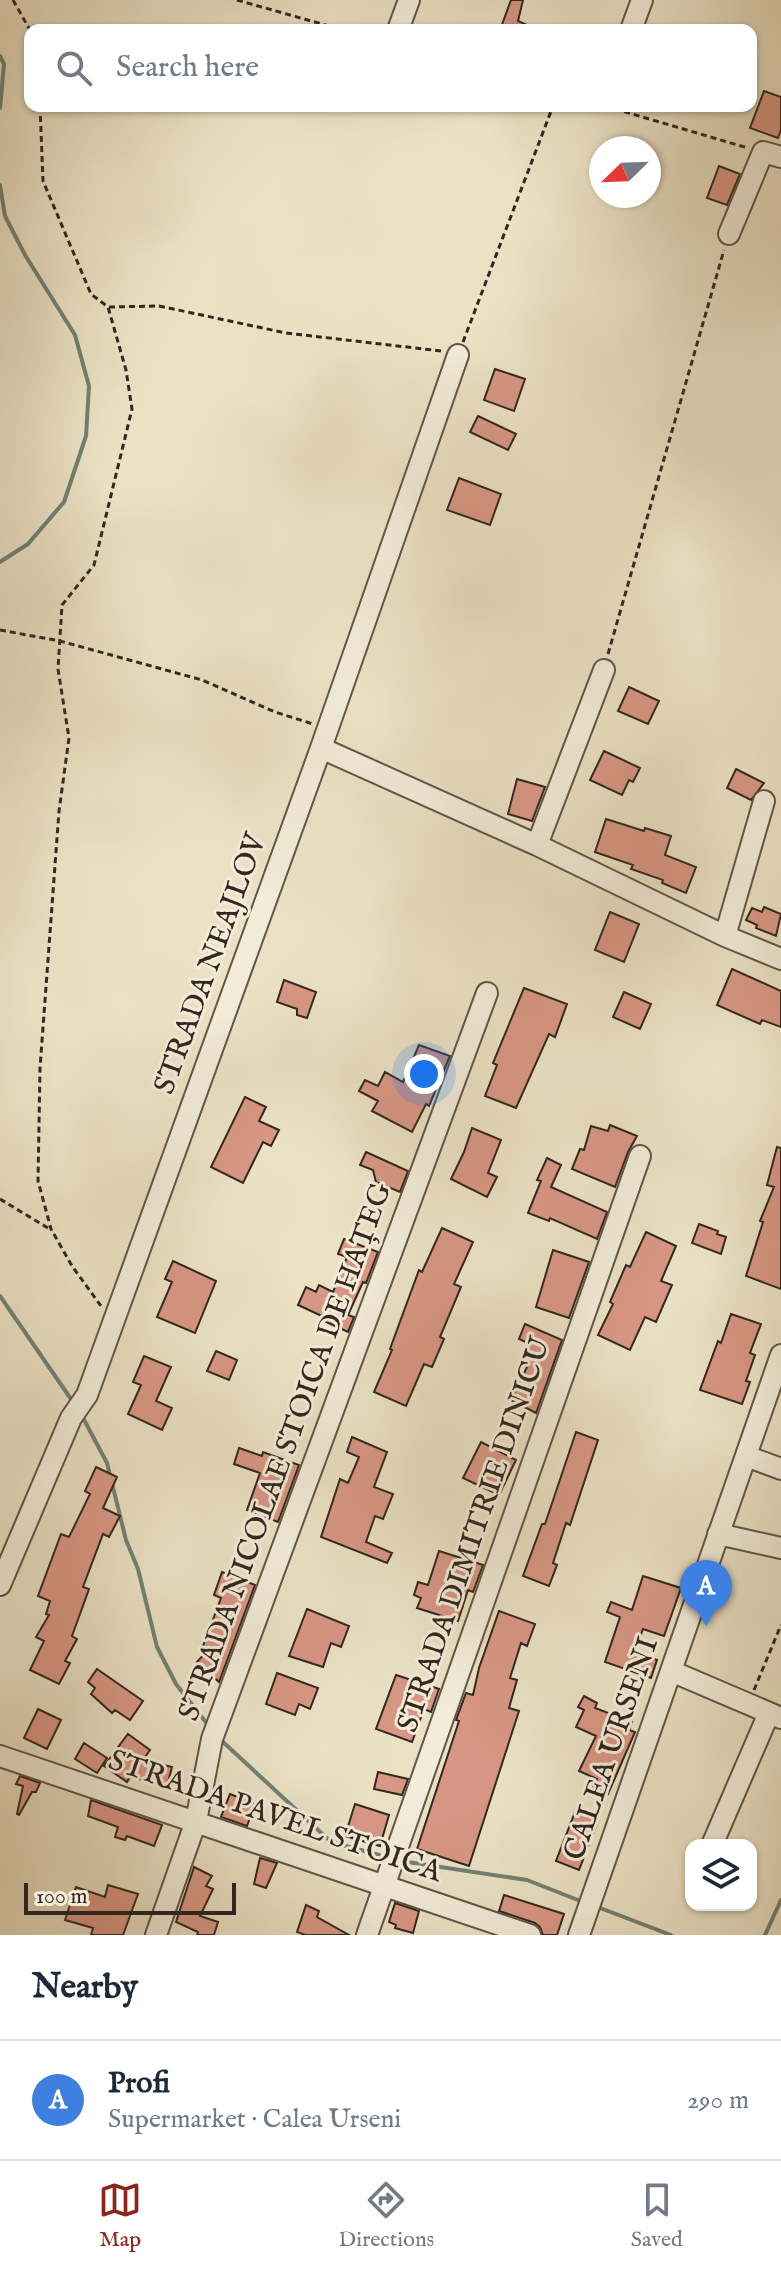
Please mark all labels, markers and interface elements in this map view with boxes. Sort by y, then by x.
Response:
search box [24,24,757,112]
icon: search [52,46,96,90]
text: Search here [116,49,259,87]
north arrow [589,136,661,208]
street label: STRADA NEAJLOV [146,827,276,1100]
your location [404,1054,444,1094]
street label: STRADA NICOLAE STOICA DE HAȚEG [171,1178,401,1726]
street label: STRADA DIMITRIE DINICU [389,1332,561,1737]
pin: A [680,1560,732,1626]
street label: CALEA URSENI [556,1632,668,1866]
street label: STRADA PAVEL STOICA [103,1742,447,1892]
map controls [685,1839,757,1911]
button: layers [685,1839,757,1911]
scale bar [24,1879,236,1915]
text: 100 m [36,1883,88,1911]
text: Nearby [32,1966,138,2009]
text: Profi [108,2065,170,2103]
text: A [49,2084,67,2117]
text: 290 m [687,2084,749,2117]
text: Supermarket · Calea Urseni [108,2103,401,2136]
tab: Map [98,2178,142,2254]
tab: Directions [339,2178,434,2254]
tab: Saved [631,2178,683,2254]

